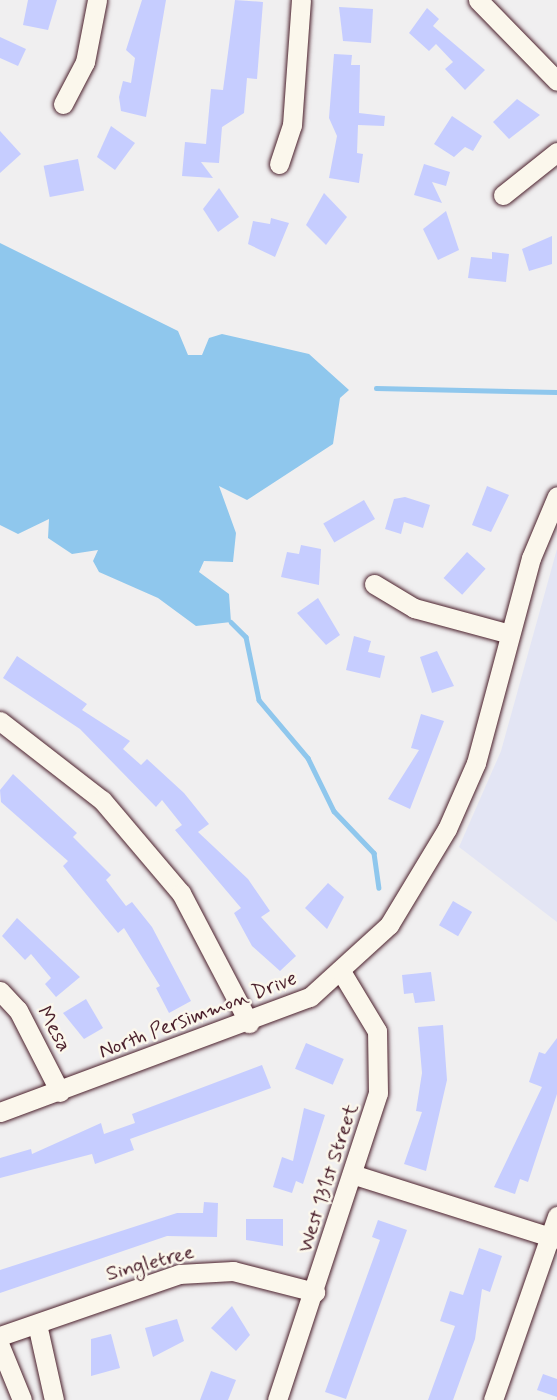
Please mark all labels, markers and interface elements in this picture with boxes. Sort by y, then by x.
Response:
street label: North Persimmon Drive [95,966,301,1064]
street label: Mesa [31,1002,77,1056]
street label: West 131st Street [292,1100,364,1256]
street label: Singletree [103,1239,197,1287]

